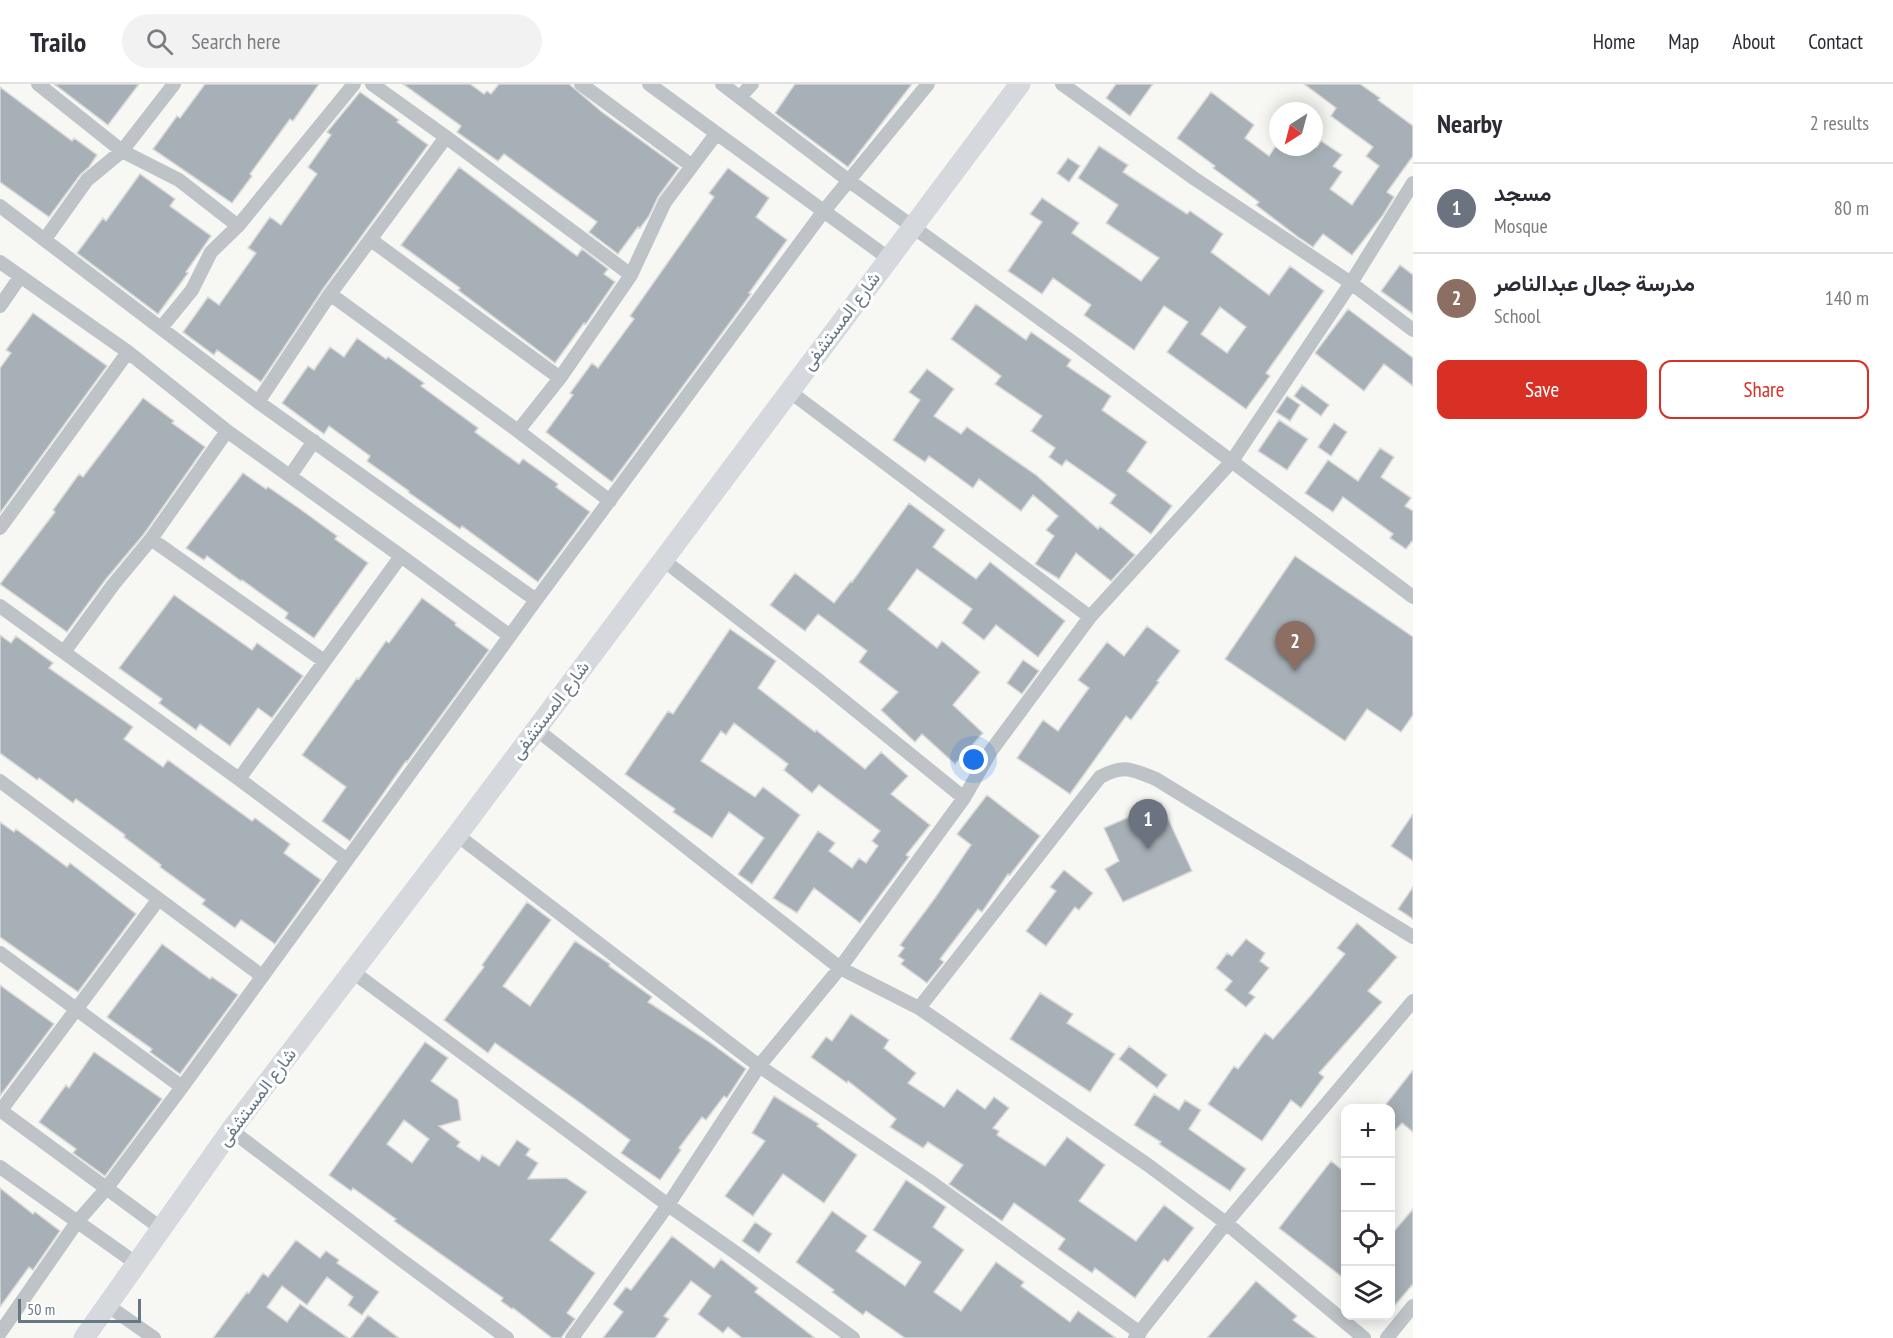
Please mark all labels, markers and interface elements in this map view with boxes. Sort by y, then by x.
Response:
search box [122,14,542,68]
text: Trailo [30,23,86,60]
icon: search [143,25,176,58]
text: Search here [191,27,281,55]
text: Home [1593,28,1635,55]
text: Map [1668,28,1699,55]
text: About [1732,28,1775,55]
text: Contact [1808,28,1863,55]
north arrow [1269,102,1323,156]
text: Nearby [1437,107,1502,140]
text: 2 results [1810,110,1869,136]
text: مسجد [1494,179,1551,207]
text: 1 [1452,195,1461,221]
text: 80 m [1834,195,1869,221]
text: Mosque [1494,213,1548,239]
street label: شارع المستشفى [796,267,886,375]
text: مدرسة جمال عبدالناصر [1494,269,1695,297]
text: 2 [1452,285,1461,311]
text: 140 m [1825,285,1869,311]
text: School [1494,303,1540,329]
button: Save [1437,360,1647,419]
button: Share [1659,360,1869,419]
pin: 2 [1276,622,1314,671]
street label: شارع المستشفى [505,656,595,764]
your location [959,745,988,774]
pin: 1 [1128,800,1168,849]
street label: شارع المستشفى [212,1043,302,1151]
map controls [1341,1104,1395,1320]
button: + [1341,1104,1395,1158]
button: − [1341,1158,1395,1212]
button: locate [1341,1212,1395,1266]
button: layers [1341,1266,1395,1320]
scale bar [18,1296,141,1324]
text: 50 m [27,1299,55,1319]

